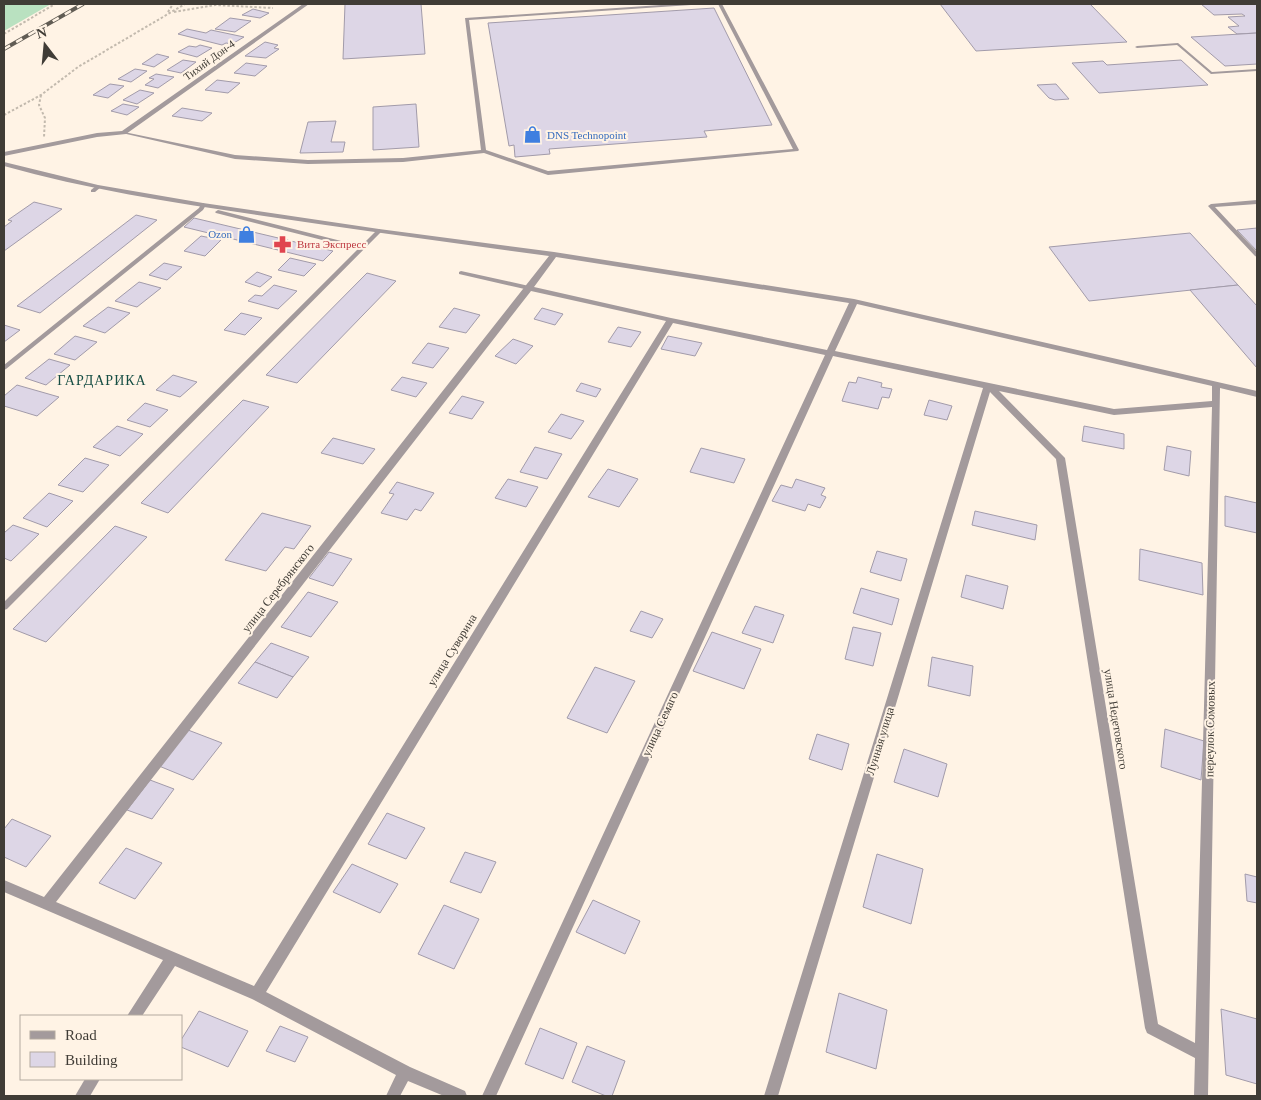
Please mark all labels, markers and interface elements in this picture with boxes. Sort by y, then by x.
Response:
north arrow [20,20,70,70]
text: N [35,24,48,42]
street label: Тихий Дон-4 [181,37,237,83]
shop icon: DNS Technopoint [523,125,543,145]
place label: DNS Technopoint [547,129,626,141]
shop icon: Ozon [236,224,256,244]
place label: Ozon [208,228,232,240]
pharmacy icon: Вита Экспресс [273,234,293,254]
place label: Вита Экспресс [297,238,366,250]
district label: ГАРДАРИКА [57,373,147,388]
street label: улица Серебрянского [239,541,317,635]
street label: улица Суворина [424,611,480,689]
street label: улица Недетовского [1101,668,1131,770]
street label: переулок Сомовых [1202,681,1218,777]
street label: улица Семаго [639,690,681,758]
street label: Лунная улица [863,705,897,777]
legend [20,1015,182,1080]
text: Road [65,1027,97,1043]
text: Building [65,1052,118,1068]

